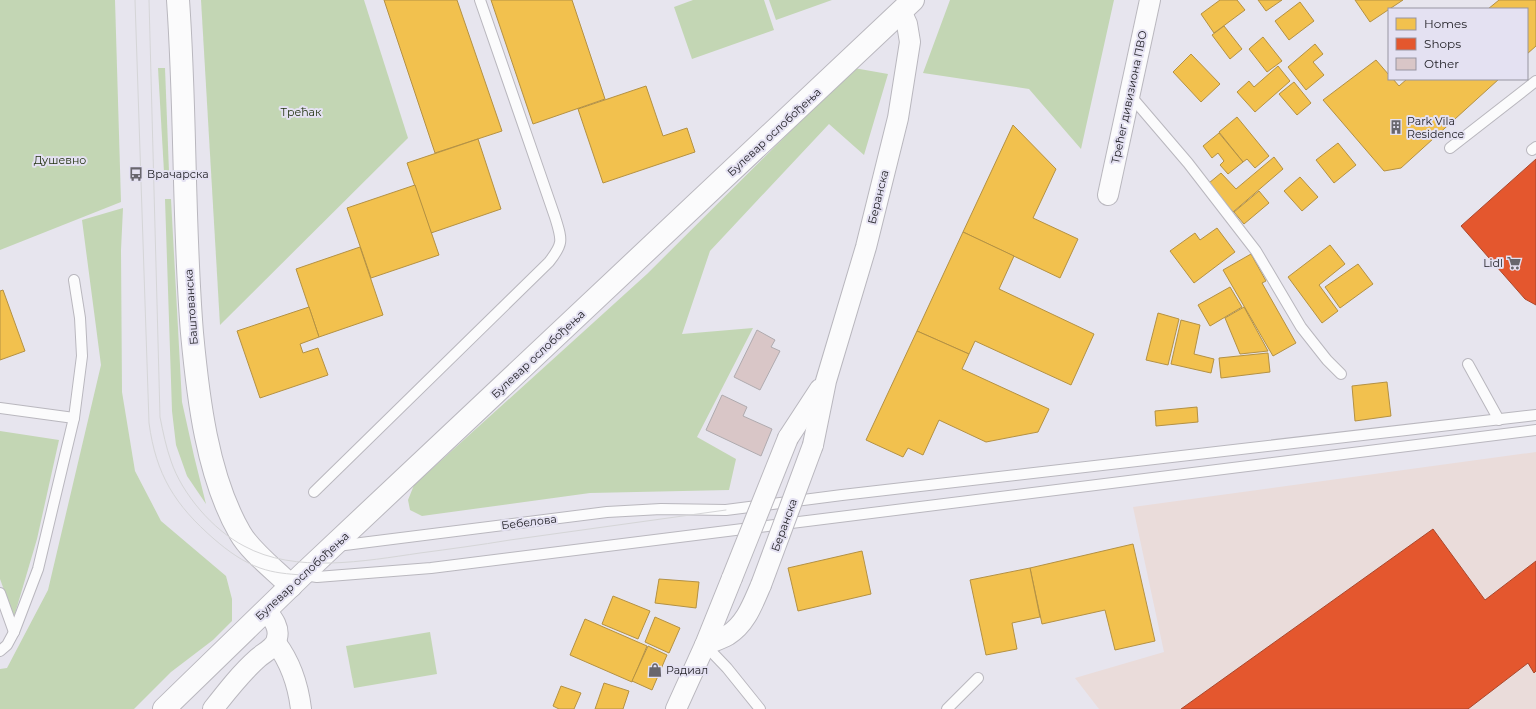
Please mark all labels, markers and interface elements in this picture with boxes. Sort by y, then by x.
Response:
legend [1388,8,1528,80]
text: Homes [1424,16,1467,31]
street label: Трећег дивизиона ПВО [1108,29,1150,165]
text: Shops [1424,36,1461,51]
text: Other [1424,56,1459,71]
street label: Булевар ослобођења [724,85,824,179]
park label: Трећак [281,105,322,119]
place label: Park Vila Residence [1407,114,1465,141]
building icon: Park Vila Residence [1388,119,1404,135]
park label: Душевно [34,153,86,167]
bus stop icon: Врачарска [128,166,144,182]
place label: Врачарска [147,167,209,181]
street label: Беранска [865,169,891,225]
supermarket icon: Lidl [1506,255,1522,271]
place label: Lidl [1483,256,1503,270]
street label: Баштованска [181,269,201,345]
street label: Булевар ослобођења [488,307,588,401]
street label: Беранска [768,497,800,553]
street label: Бебелова [500,512,558,532]
street label: Булевар ослобођења [252,529,352,623]
shop icon: Радиал [647,662,663,678]
place label: Радиал [666,663,708,677]

